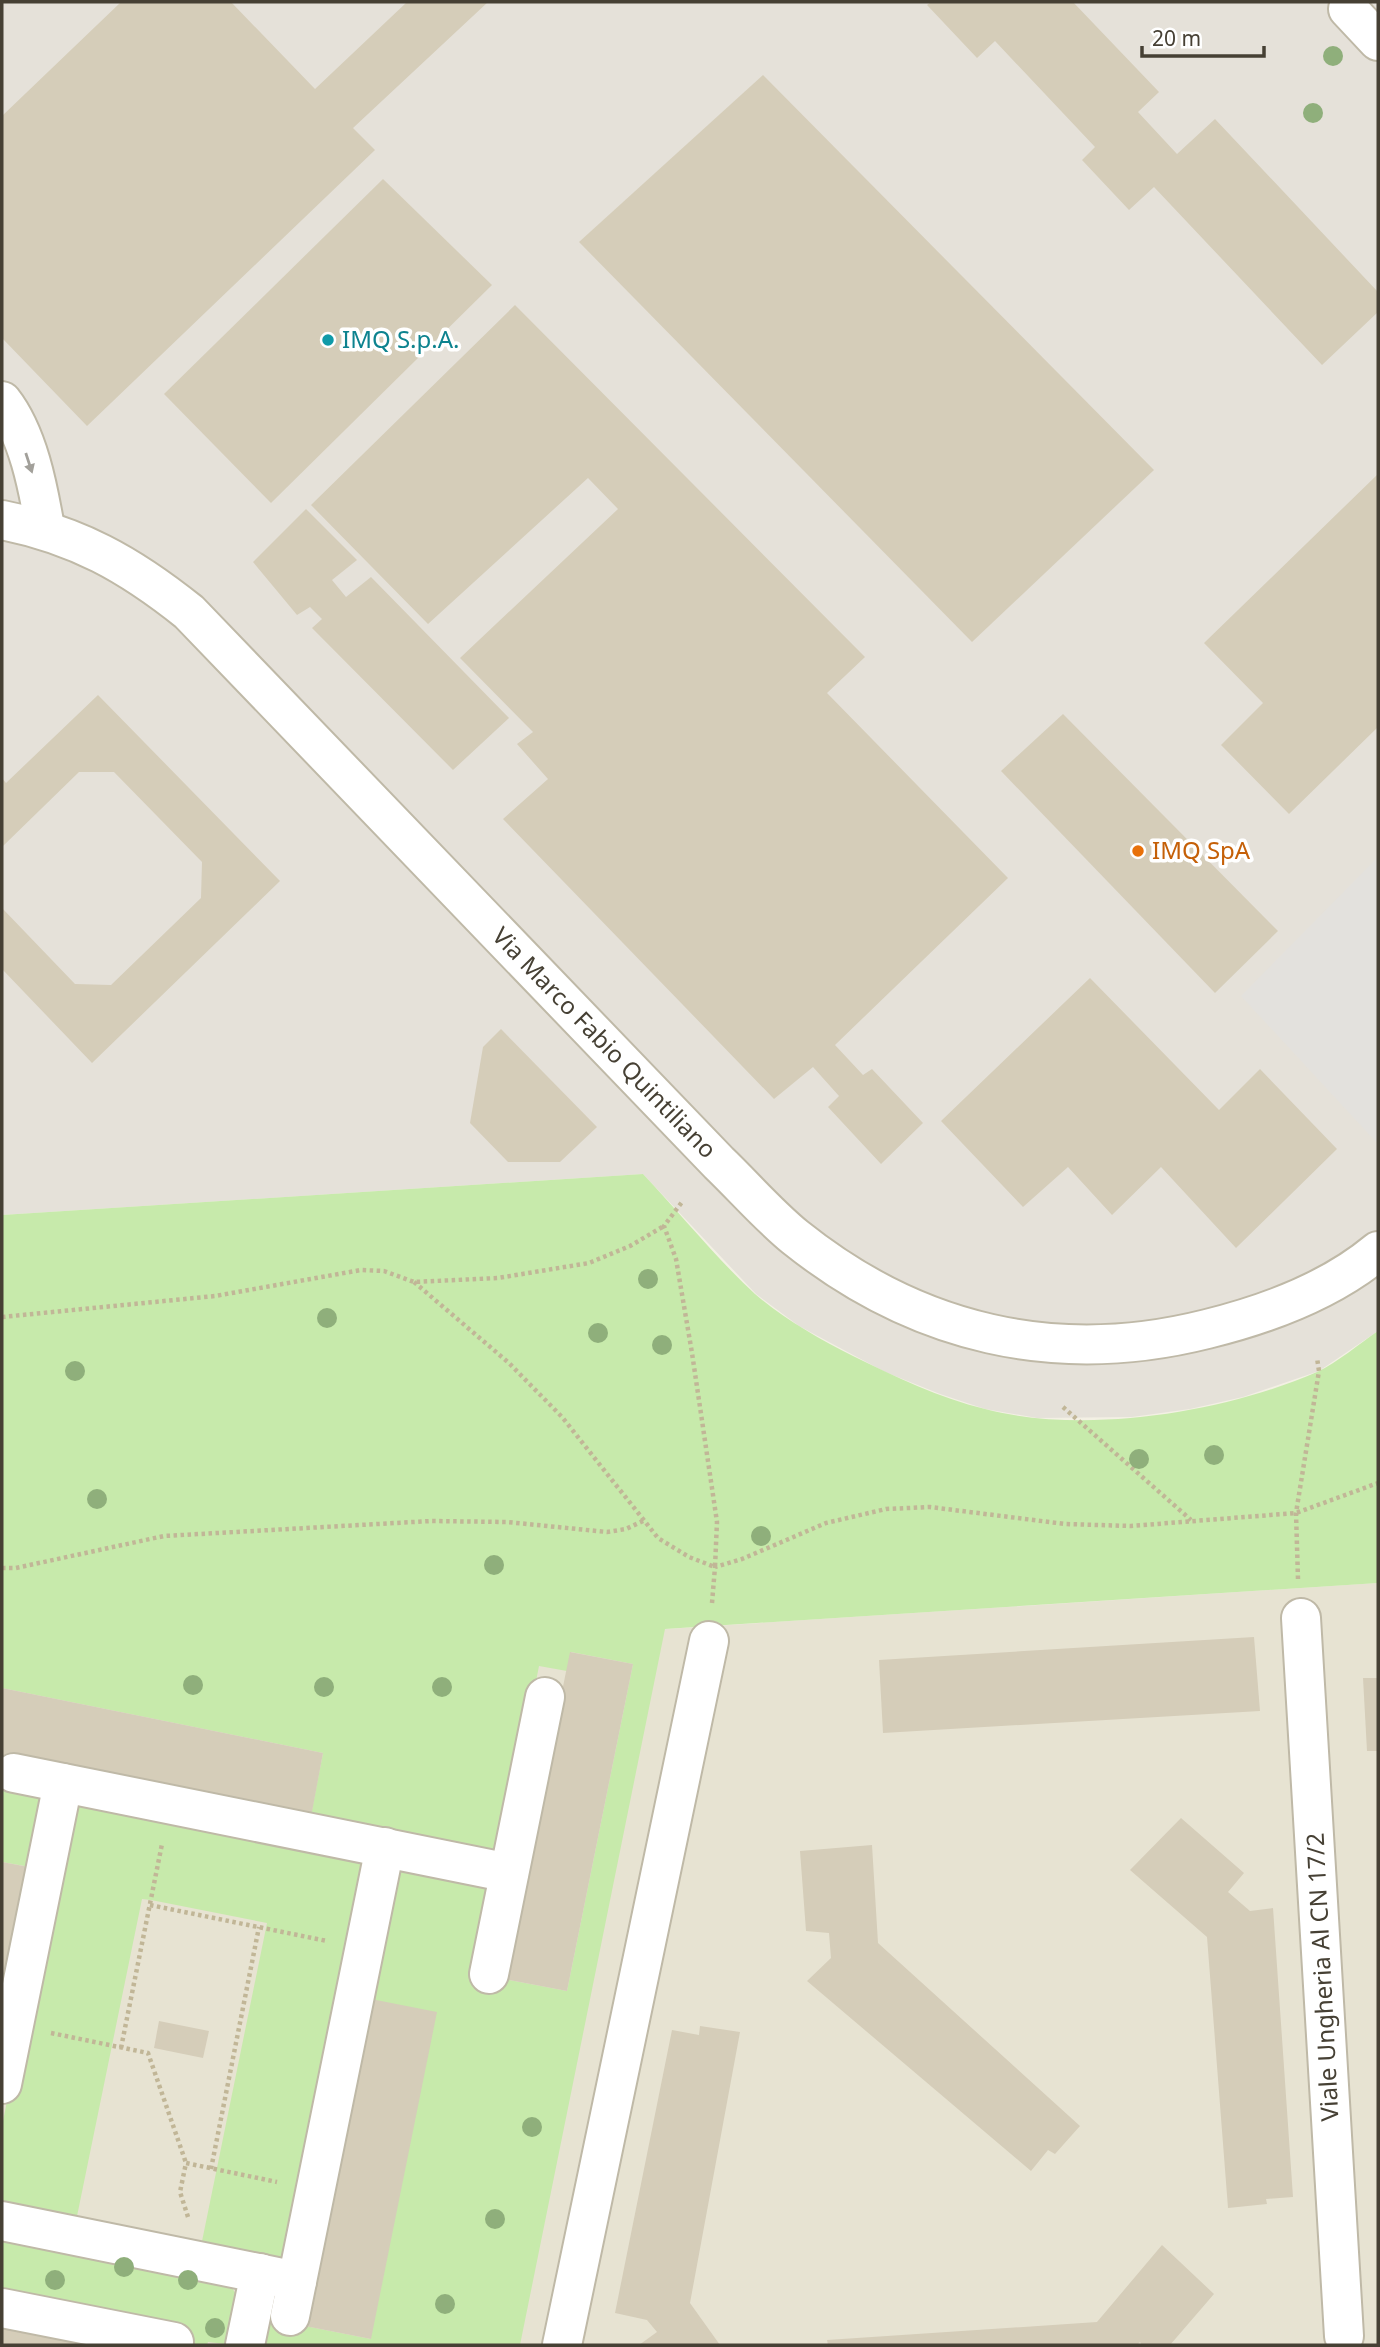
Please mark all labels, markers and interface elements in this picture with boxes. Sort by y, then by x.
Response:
scale bar [1142,14,1264,58]
text: 20 m [1152,24,1201,52]
place label: IMQ S.p.A. [342,322,459,355]
marker: IMQ S.p.A. [320,332,336,348]
one-way arrow [24,452,34,473]
place label: IMQ SpA [1152,833,1251,866]
marker: IMQ SpA [1130,843,1146,859]
street label: Via Marco Fabio Quintiliano [486,919,724,1165]
street label: Viale Ungheria Al CN 17/2 [1297,1832,1346,2122]

